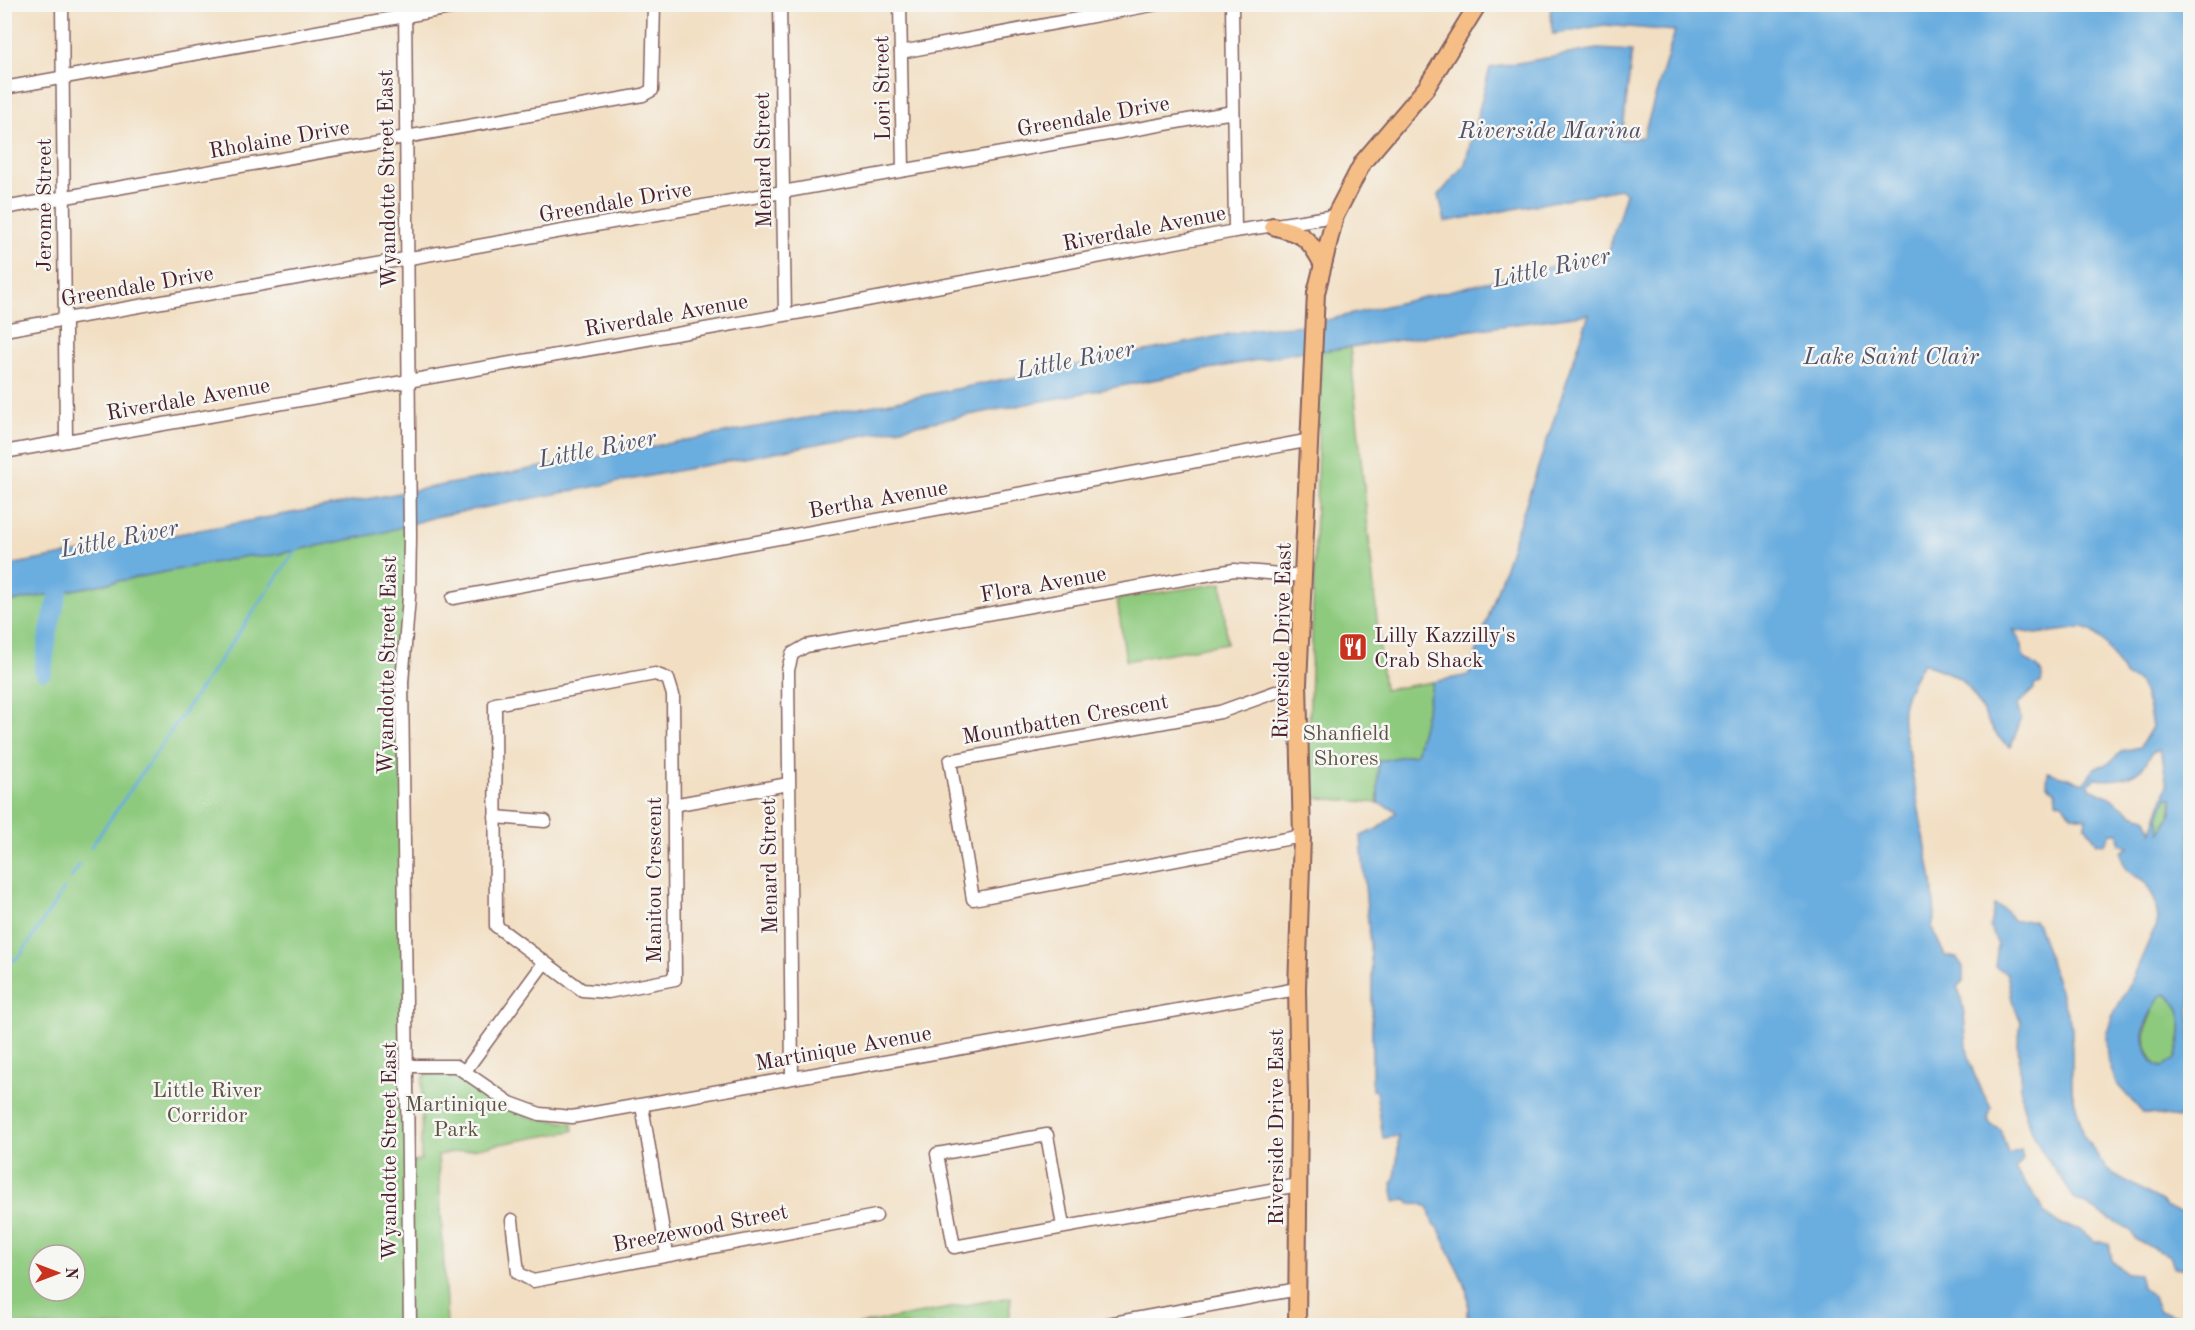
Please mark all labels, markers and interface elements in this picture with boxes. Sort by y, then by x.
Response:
street label: Lori Street [871,35,895,141]
street label: Wyandotte Street East [375,69,401,289]
street label: Menard Street [752,92,776,228]
street label: Greendale Drive [1015,93,1171,141]
street label: Rholaine Drive [207,117,351,163]
water label: Riverside Marina [1457,120,1642,144]
street label: Jerome Street [34,138,56,272]
street label: Greendale Drive [537,179,693,227]
street label: Riverdale Avenue [1061,202,1228,256]
water label: Little River [1489,245,1613,293]
street label: Greendale Drive [59,263,215,311]
street label: Riverdale Avenue [583,291,750,341]
water label: Little River [1013,338,1137,384]
water label: Lake Saint Clair [1802,346,1979,370]
street label: Riverdale Avenue [105,375,272,425]
water label: Little River [535,427,659,473]
street label: Bertha Avenue [807,477,950,523]
water label: Little River [57,517,181,563]
street label: Riverside Drive East [1270,542,1296,740]
street label: Wyandotte Street East [375,555,401,775]
street label: Flora Avenue [979,563,1108,607]
place label: Lilly Kazzilly's Crab Shack [1374,625,1516,672]
restaurant icon: Lilly Kazzilly's Crab Shack [1337,631,1369,663]
street label: Mountbatten Crescent [960,691,1170,749]
park label: Shanfield Shores [1302,723,1390,770]
street label: Manitou Crescent [644,797,666,963]
street label: Menard Street [758,798,782,934]
street label: Martinique Avenue [753,1023,933,1075]
street label: Riverside Drive East [1266,1029,1288,1226]
street label: Wyandotte Street East [379,1041,401,1261]
park label: Little River Corridor [152,1080,262,1127]
park label: Martinique Park [405,1094,507,1141]
street label: Breezewood Street [611,1201,790,1257]
north arrow [27,1243,87,1303]
text: N [62,1267,78,1280]

